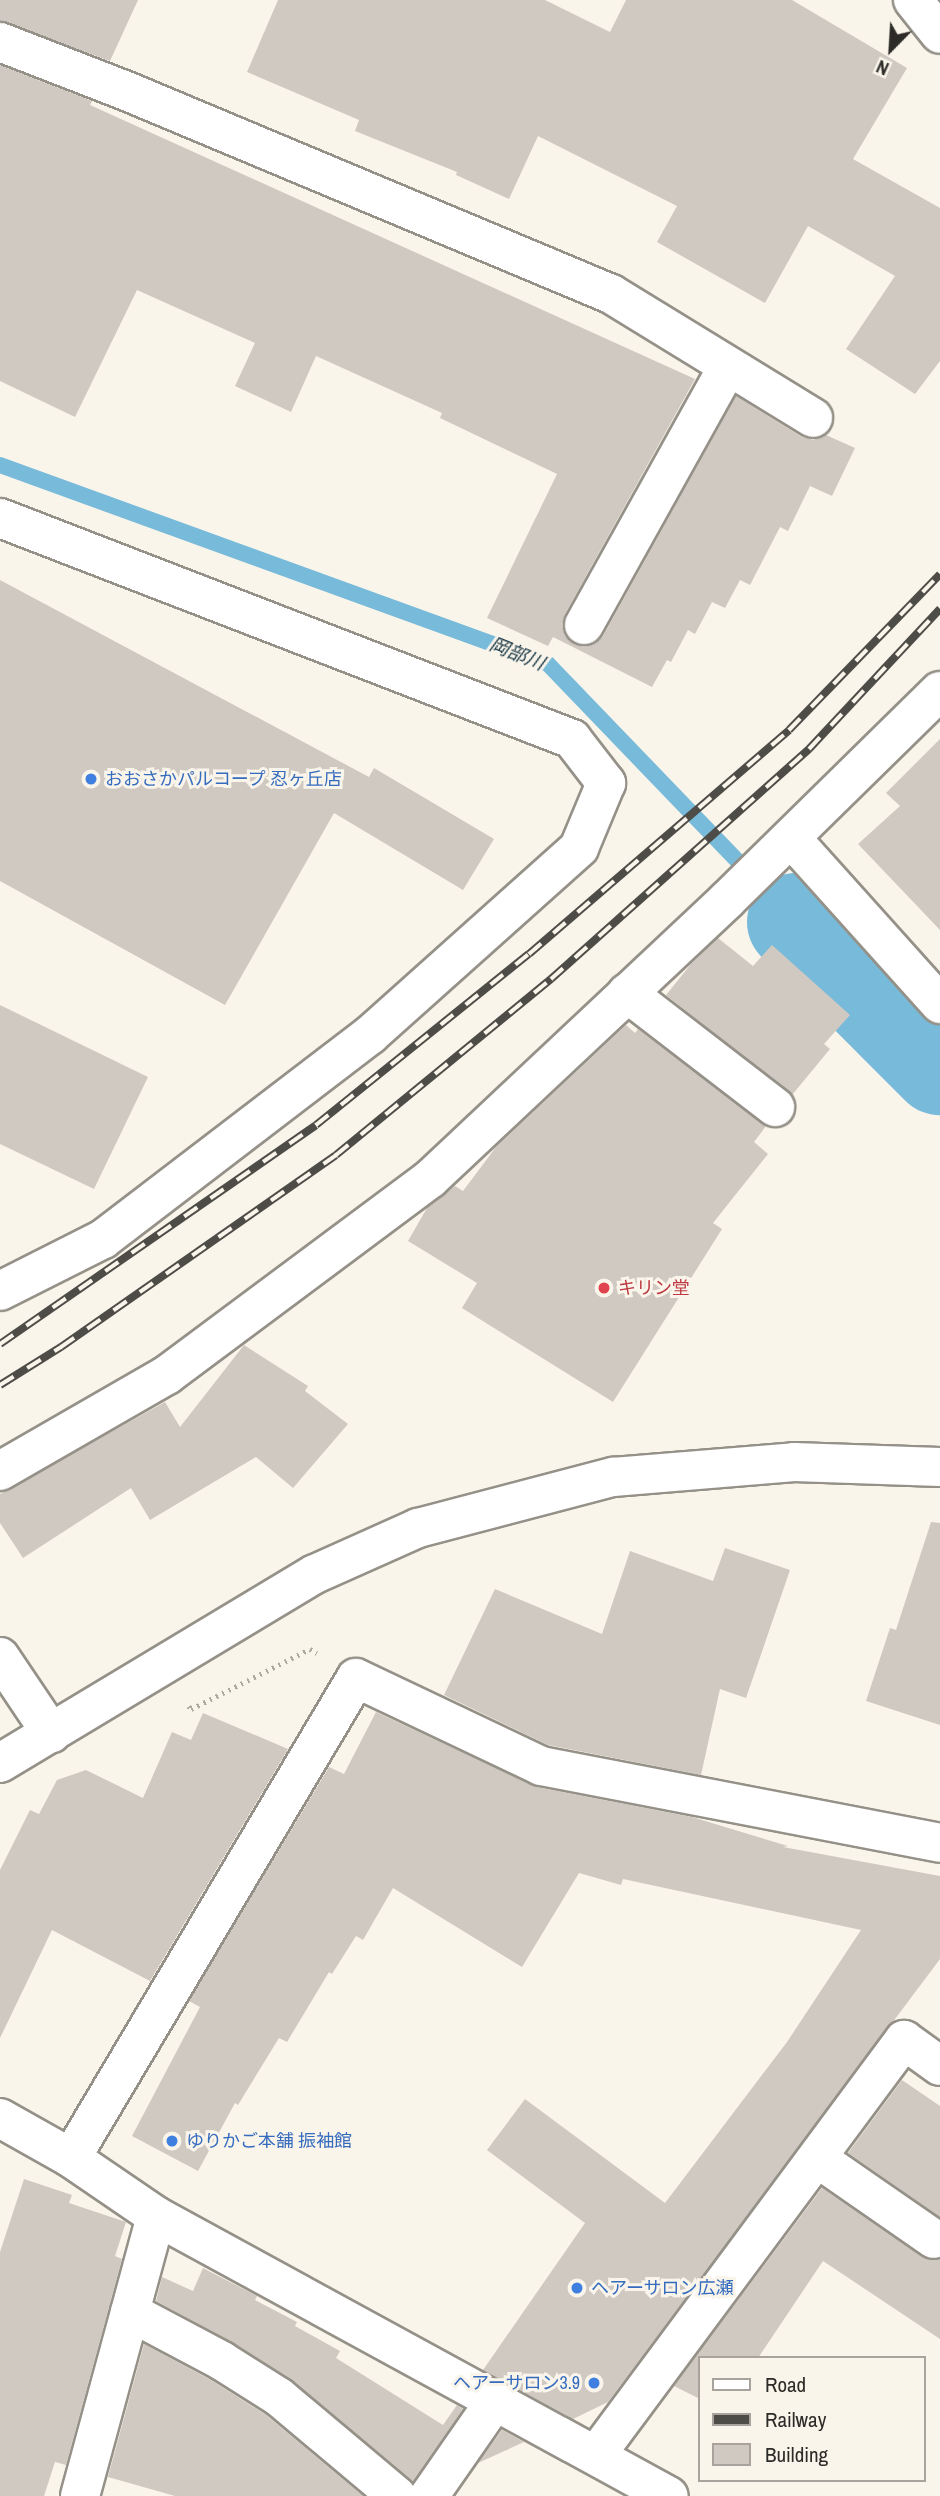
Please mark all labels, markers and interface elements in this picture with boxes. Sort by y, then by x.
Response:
north arrow [856,14,926,84]
text: N [872,54,893,82]
water label: 岡部川 [486,633,548,675]
place label: おおさかパルコープ 忍ヶ丘店 [105,768,343,790]
marker: おおさかパルコープ 忍ヶ丘店 [83,771,99,787]
place label: キリン堂 [618,1277,690,1299]
marker: キリン堂 [596,1280,612,1296]
place label: ゆりかご本舗 振袖館 [186,2130,352,2152]
marker: ゆりかご本舗 振袖館 [164,2133,180,2149]
place label: ヘアーサロン広瀬 [591,2277,734,2299]
marker: ヘアーサロン広瀬 [569,2280,585,2296]
legend [698,2356,926,2482]
text: Road [765,2370,806,2399]
place label: ヘアーサロン3.9 [453,2372,580,2394]
marker: ヘアーサロン3.9 [586,2375,602,2391]
text: Railway [765,2405,826,2434]
text: Building [765,2440,828,2469]

